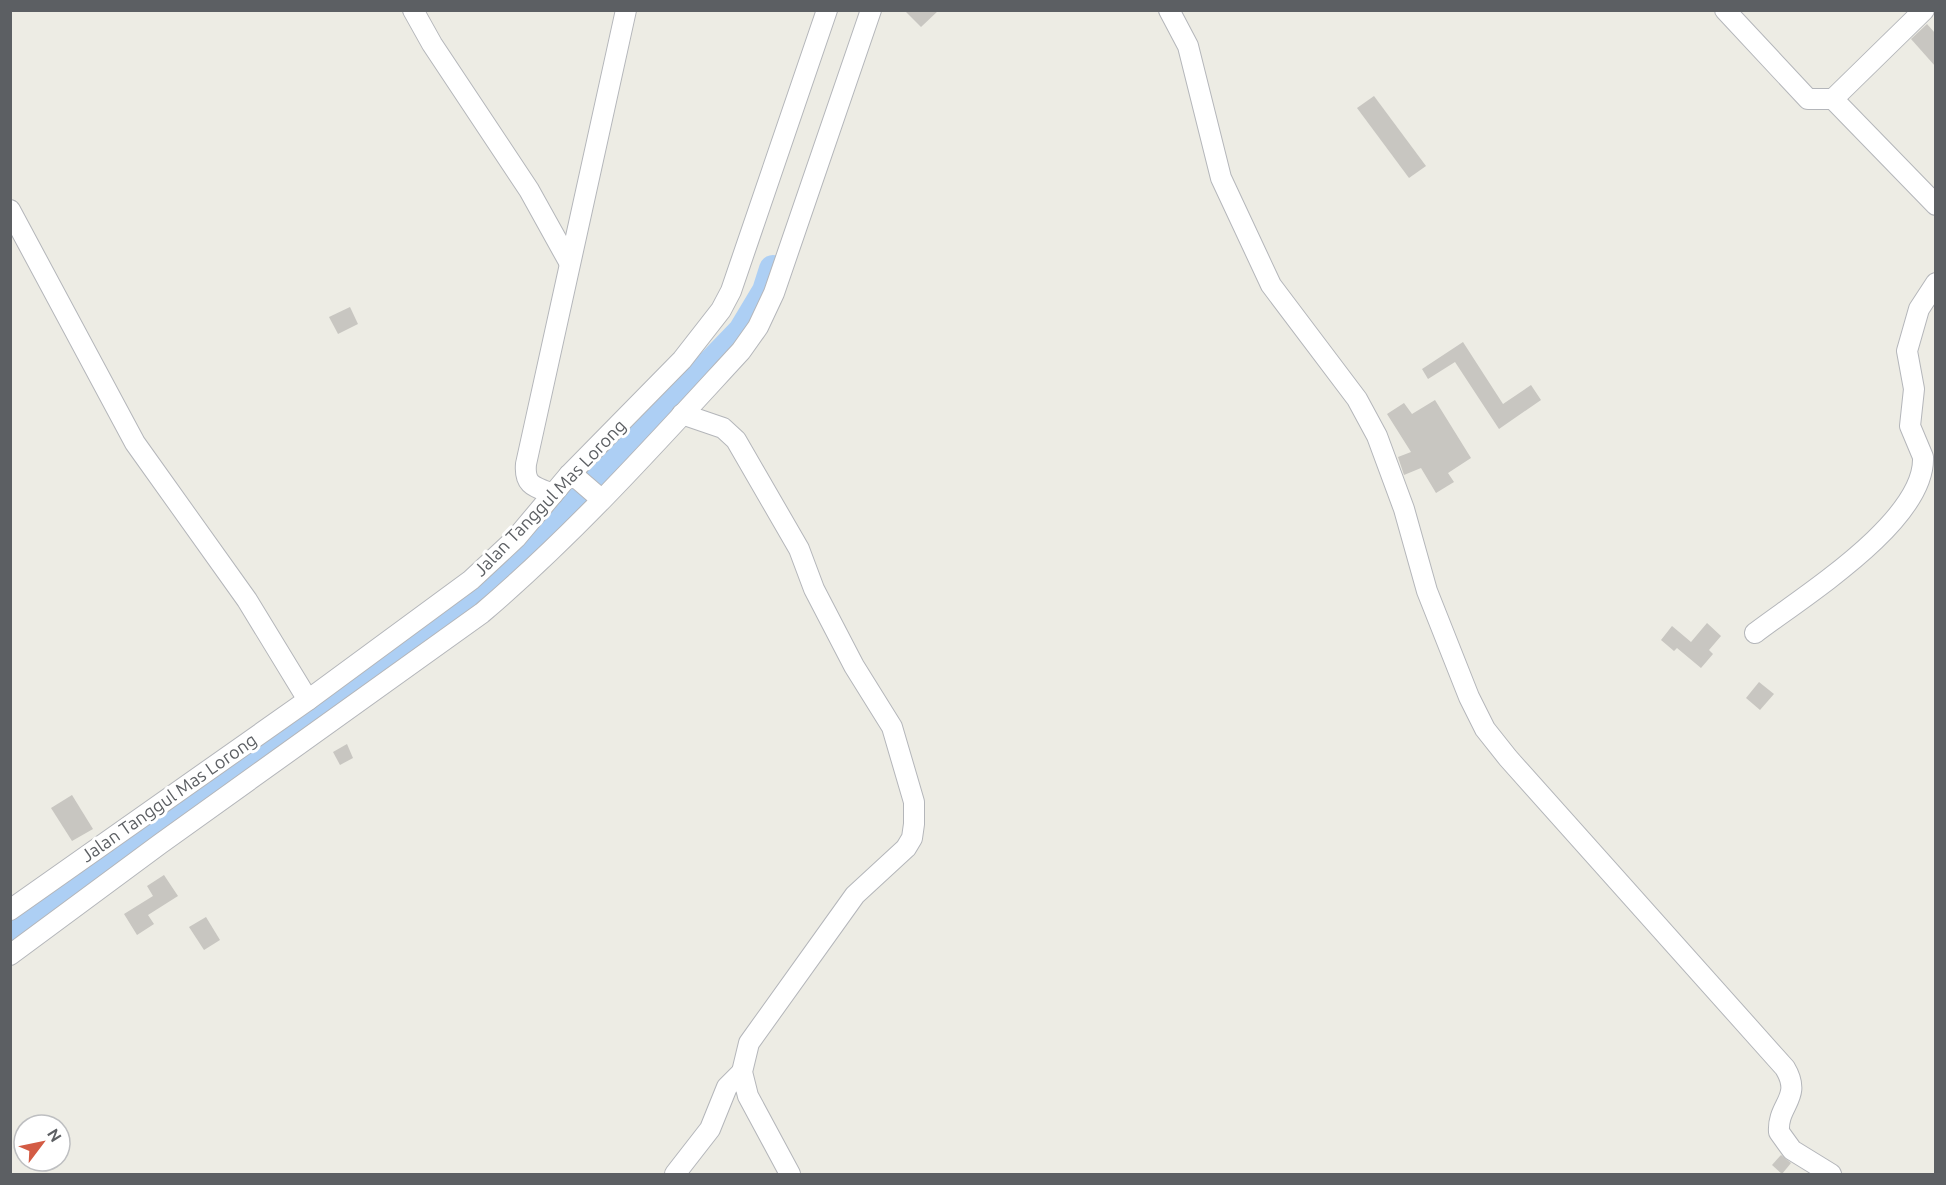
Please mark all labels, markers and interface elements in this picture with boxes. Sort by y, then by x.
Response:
street label: Jalan Tanggul Mas Lorong [469,415,629,580]
street label: Jalan Tanggul Mas Lorong [77,729,260,865]
north arrow [12,1113,72,1173]
text: N [44,1125,66,1145]

